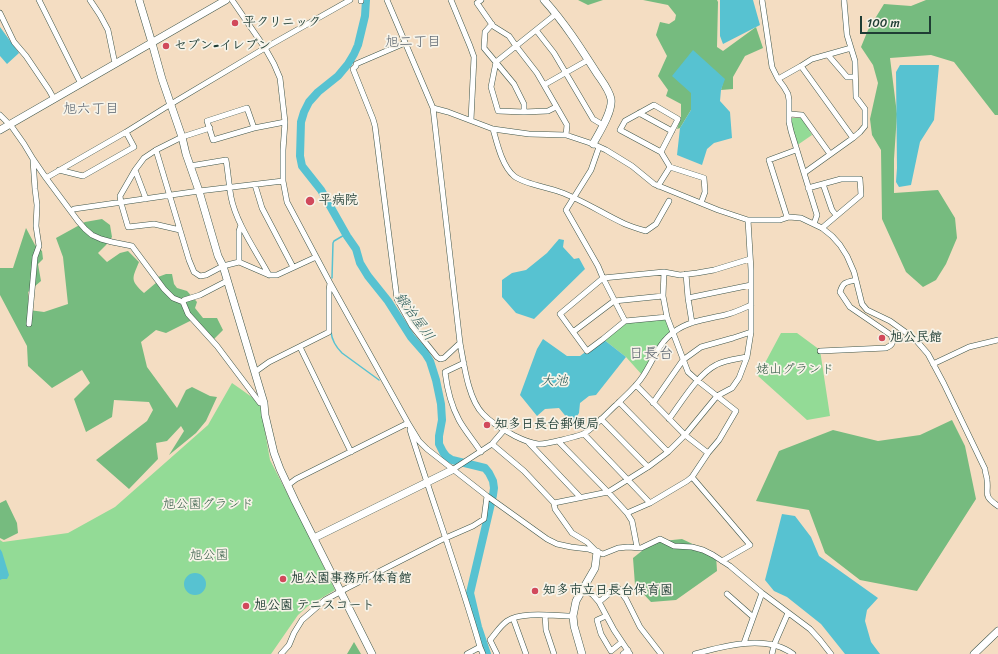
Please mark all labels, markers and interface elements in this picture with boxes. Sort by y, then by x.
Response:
scale bar [862,8,933,34]
text: 100 m [867,12,900,34]
place label: 平クリニック [243,15,321,31]
marker: 平クリニック [230,18,240,28]
district label: 旭二丁目 [385,34,441,50]
place label: セブン-イレブン [174,38,271,54]
marker: セブン-イレブン [161,41,171,51]
district label: 旭六丁目 [63,101,119,117]
place label: 平病院 [319,193,358,209]
marker: 平病院 [304,195,316,207]
water label: 鍛治屋川 [391,289,437,345]
place label: 旭公民館 [890,330,942,346]
marker: 旭公民館 [877,333,887,343]
district label: 日長台 [629,345,673,363]
park label: 姥山グランド [756,362,834,378]
water label: 大池 [540,373,568,389]
place label: 知多日長台郵便局 [495,417,599,433]
marker: 知多日長台郵便局 [482,420,492,430]
park label: 旭公園グランド [163,497,253,513]
park label: 旭公園 [190,548,228,564]
place label: 旭公園事務所 体育館 [291,571,411,587]
marker: 旭公園事務所 体育館 [278,574,288,584]
place label: 知多市立日長台保育園 [543,583,673,599]
marker: 知多市立日長台保育園 [530,586,540,596]
place label: 旭公園 テニスコート [254,598,374,614]
marker: 旭公園 テニスコート [241,601,251,611]

